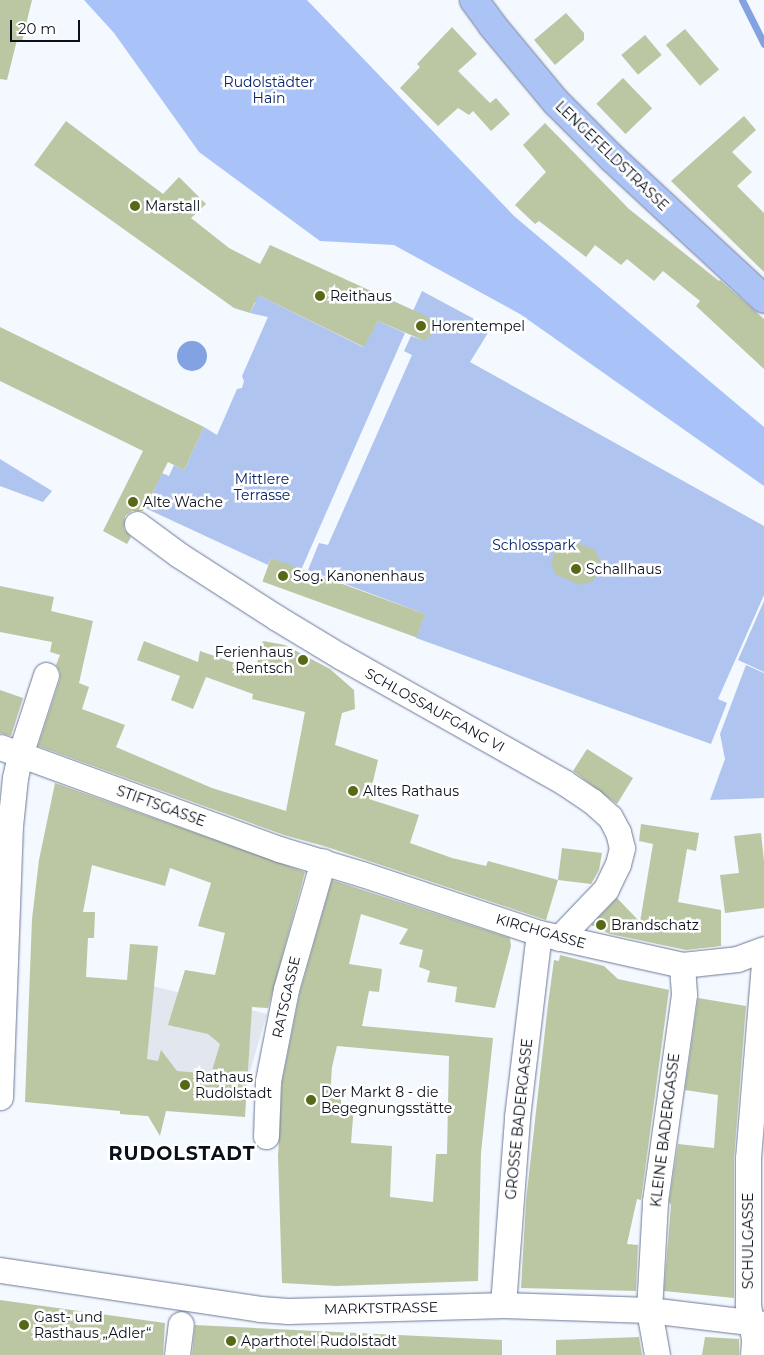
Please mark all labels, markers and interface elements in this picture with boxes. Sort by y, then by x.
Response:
scale bar [12,10,82,42]
text: 20 m [18,19,56,38]
park label: Rudolstädter Hain [224,74,314,106]
street label: LENGEFELDSTRASSE [552,98,672,214]
place label: Marstall [145,198,200,214]
marker: Marstall [129,200,141,212]
place label: Reithaus [330,288,392,304]
marker: Reithaus [314,290,326,302]
place label: Horentempel [431,318,525,334]
marker: Horentempel [415,320,427,332]
park label: Mittlere Terrasse [234,471,290,504]
place label: Alte Wache [143,494,223,510]
marker: Alte Wache [127,496,139,508]
park label: Schlosspark [492,537,576,553]
place label: Schallhaus [586,561,662,577]
marker: Schallhaus [570,563,582,575]
place label: Sog. Kanonenhaus [293,568,424,584]
marker: Sog. Kanonenhaus [277,570,289,582]
place label: Ferienhaus Rentsch [215,644,293,676]
marker: Ferienhaus Rentsch [297,654,309,666]
street label: SCHLOSSAUFGANG VI [362,665,508,755]
street label: STIFTSGASSE [114,782,208,830]
place label: Altes Rathaus [363,783,459,799]
marker: Altes Rathaus [347,785,359,797]
street label: KIRCHGASSE [494,910,588,952]
place label: Brandschatz [611,917,699,933]
marker: Brandschatz [595,919,607,931]
street label: RATSGASSE [268,954,304,1040]
street label: GROSSE BADERGASSE [502,1038,536,1200]
street label: KLEINE BADERGASSE [647,1052,683,1208]
place label: Rathaus Rudolstadt [195,1069,272,1102]
marker: Rathaus Rudolstadt [179,1079,191,1091]
place label: Der Markt 8 - die Begegnungsstätte [321,1084,452,1116]
marker: Der Markt 8 - die Begegnungsstätte [305,1094,317,1106]
district label: RUDOLSTADT [107,1143,257,1165]
street label: SCHULGASSE [740,1193,756,1289]
street label: MARKTSTRASSE [324,1299,438,1317]
place label: Gast- und Rasthaus „Adler“ [34,1309,151,1341]
marker: Gast- und Rasthaus „Adler“ [18,1319,30,1331]
place label: Aparthotel Rudolstadt [241,1333,397,1349]
marker: Aparthotel Rudolstadt [225,1335,237,1347]

